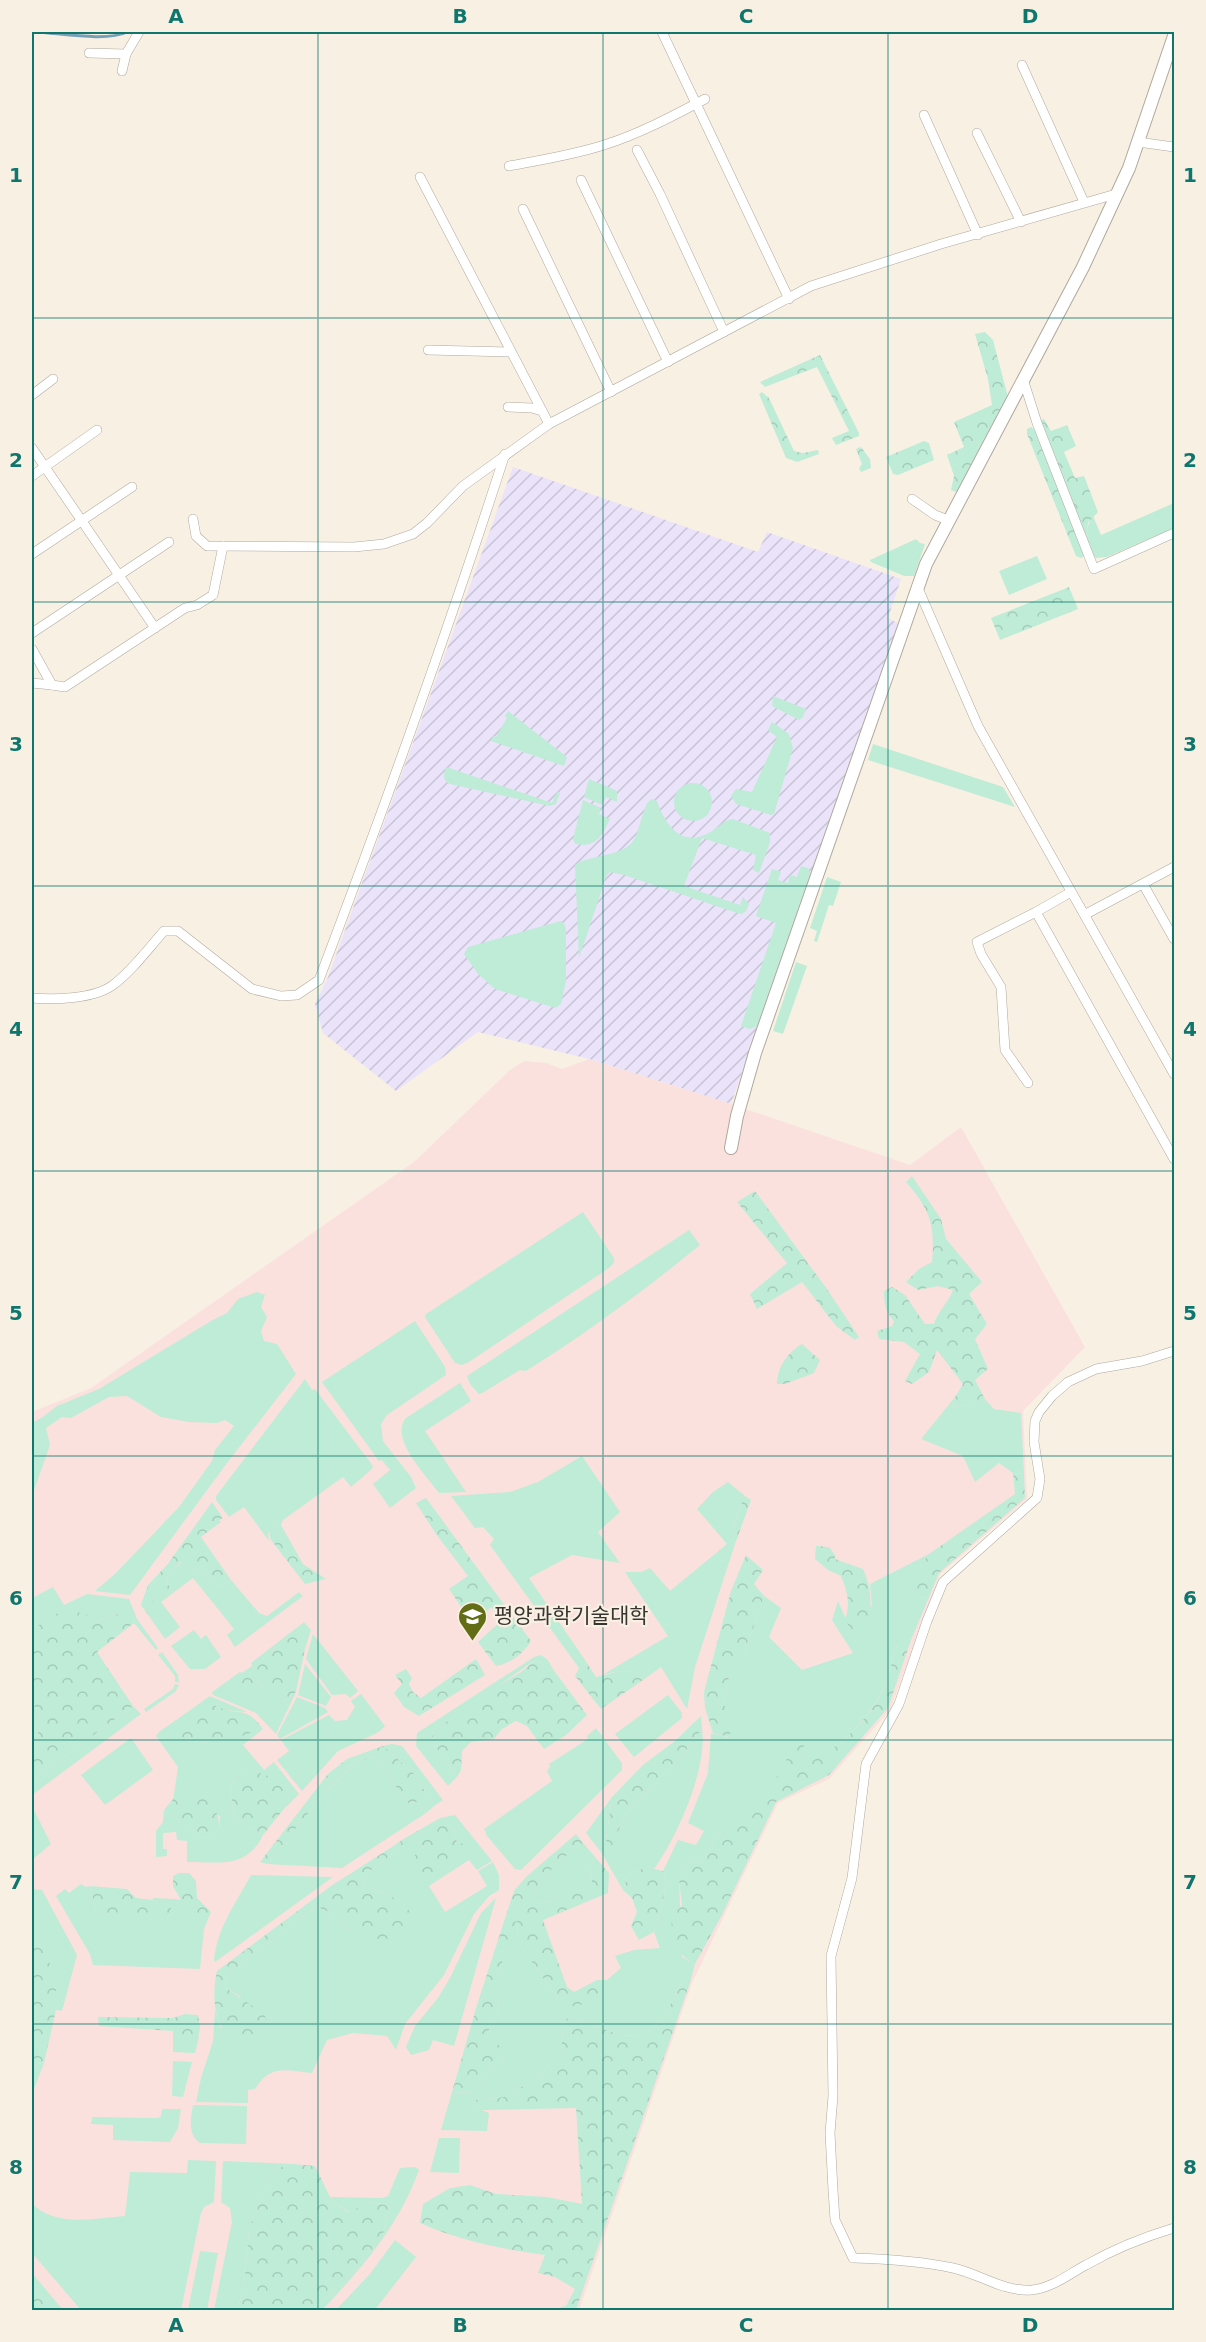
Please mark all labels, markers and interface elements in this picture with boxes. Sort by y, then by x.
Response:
text: A [168,4,184,28]
text: B [452,4,468,28]
text: C [739,4,753,28]
text: D [1022,4,1038,28]
text: 1 [9,163,23,187]
text: 1 [1183,163,1197,187]
text: 2 [9,448,23,472]
text: 2 [1183,448,1197,472]
text: 3 [9,732,23,756]
text: 3 [1183,732,1197,756]
text: 4 [9,1017,23,1041]
text: 4 [1183,1017,1197,1041]
text: 5 [9,1301,23,1325]
text: 5 [1183,1301,1197,1325]
text: 6 [9,1586,23,1610]
text: 6 [1183,1586,1197,1610]
school or university icon: 평양과학기술대학 [457,1600,489,1642]
place label: 평양과학기술대학 [494,1604,649,1628]
text: 7 [9,1870,23,1894]
text: 7 [1183,1870,1197,1894]
text: 8 [9,2155,23,2179]
text: 8 [1183,2155,1197,2179]
text: A [168,2313,184,2337]
text: B [452,2313,468,2337]
text: C [739,2313,753,2337]
text: D [1022,2313,1038,2337]

